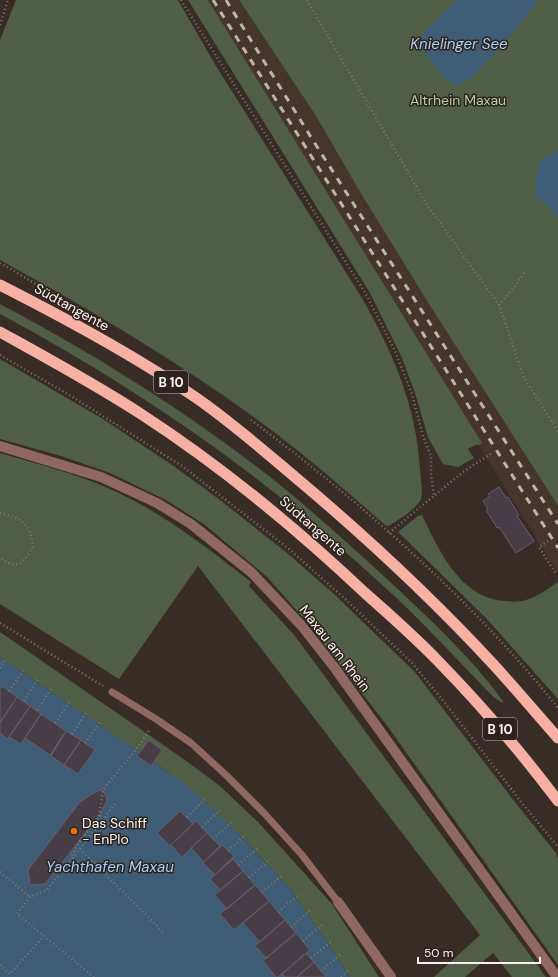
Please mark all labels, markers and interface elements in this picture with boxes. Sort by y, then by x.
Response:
water label: Knielinger See [410,34,508,54]
park label: Altrhein Maxau [410,91,506,109]
street label: Südtangente [31,279,113,335]
road number: B 10 [154,371,188,393]
street label: Südtangente [276,492,350,560]
street label: Maxau am Rhein [296,601,374,695]
road number: B 10 [483,718,517,740]
place label: Das Schiff - EnPlo [82,814,147,848]
marker: Das Schiff - EnPlo [69,826,79,836]
water label: Yachthafen Maxau [46,857,174,877]
scale bar [418,939,540,965]
text: 50 m [424,945,453,961]

